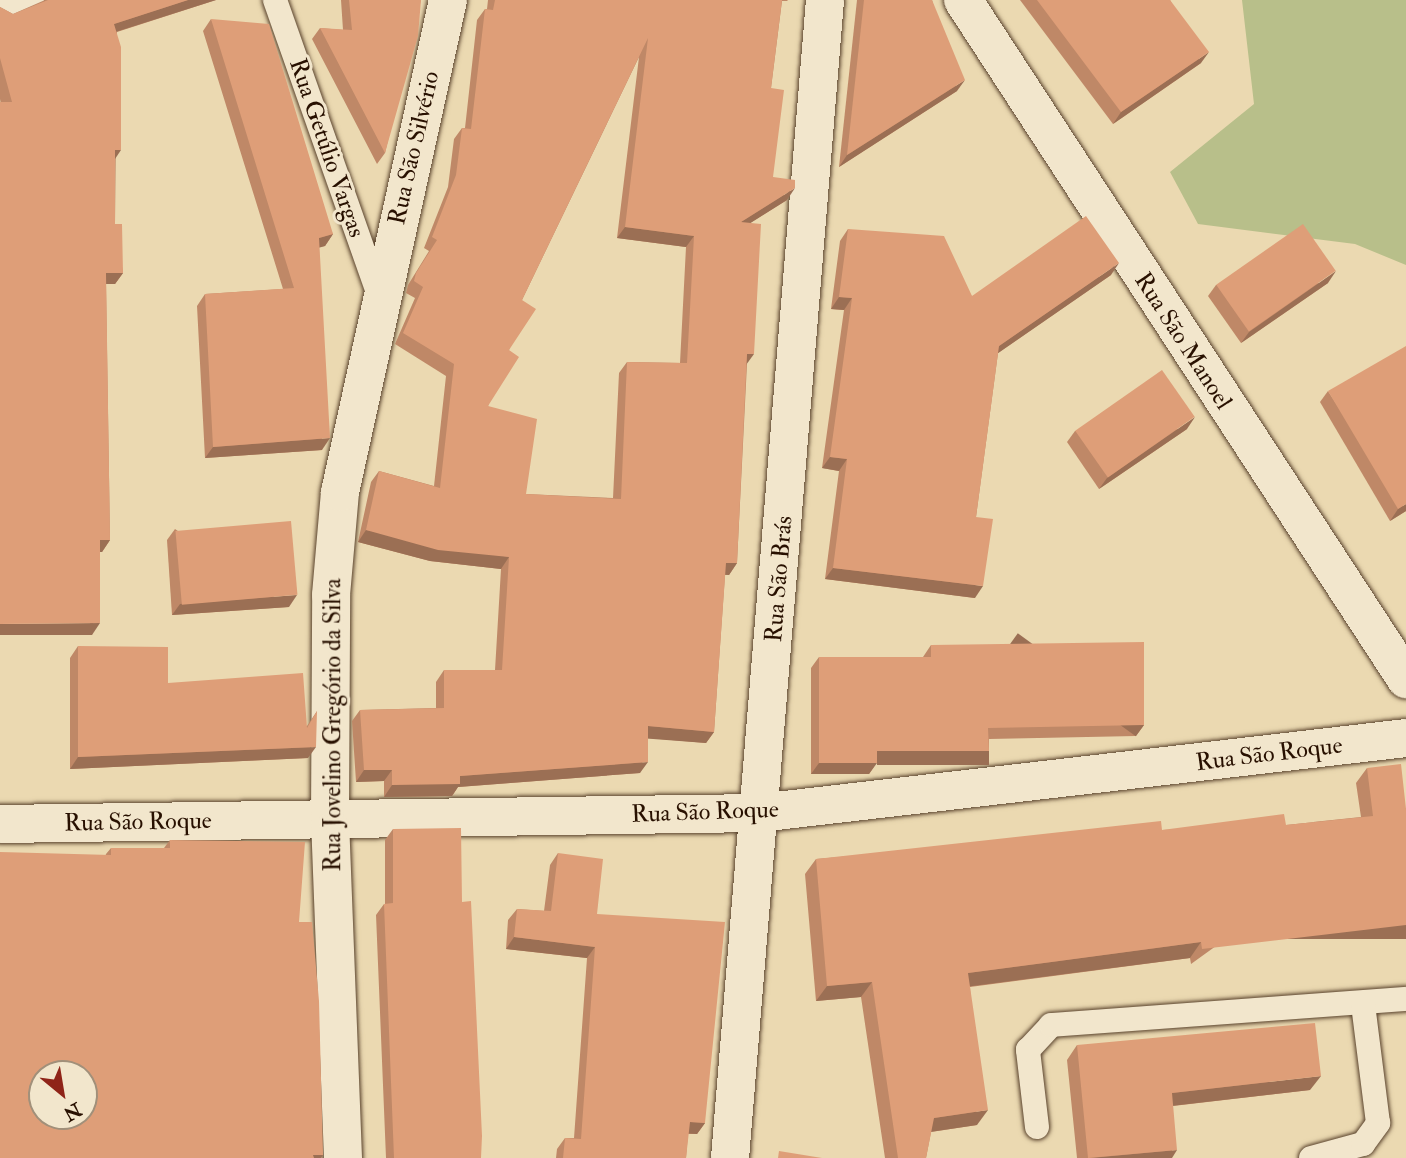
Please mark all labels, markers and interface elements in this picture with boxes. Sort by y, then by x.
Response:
street label: Rua Getúlio Vargas [283,55,371,241]
street label: Rua São Silvério [382,68,446,228]
street label: Rua São Manoel [1128,267,1238,415]
street label: Rua São Brás [759,515,799,643]
street label: Rua Jovelino Gregório da Silva [319,578,347,872]
street label: Rua São Roque [1194,731,1344,777]
street label: Rua São Roque [631,795,779,829]
street label: Rua São Roque [64,806,212,838]
north arrow [28,1060,98,1130]
text: N [59,1097,86,1126]

